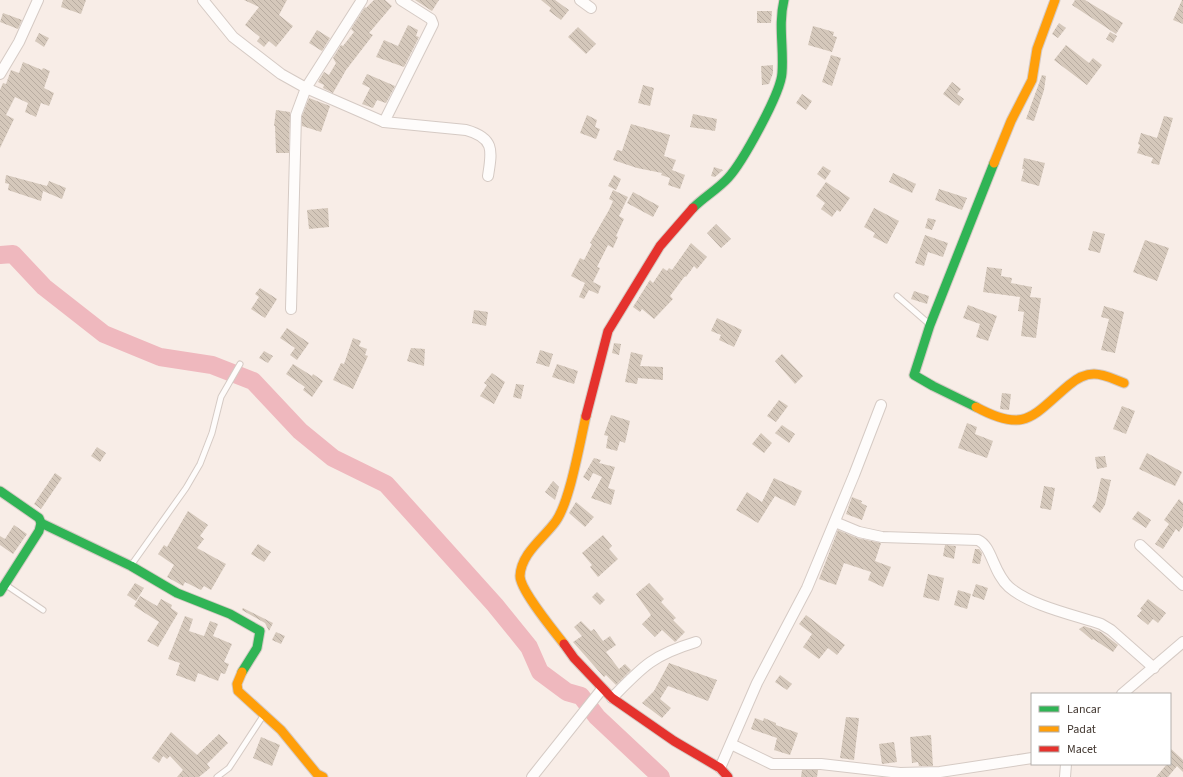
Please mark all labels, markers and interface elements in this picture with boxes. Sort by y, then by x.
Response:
legend [1031,693,1171,765]
text: Lancar [1067,701,1102,718]
text: Padat [1067,721,1096,738]
text: Macet [1067,741,1097,758]

